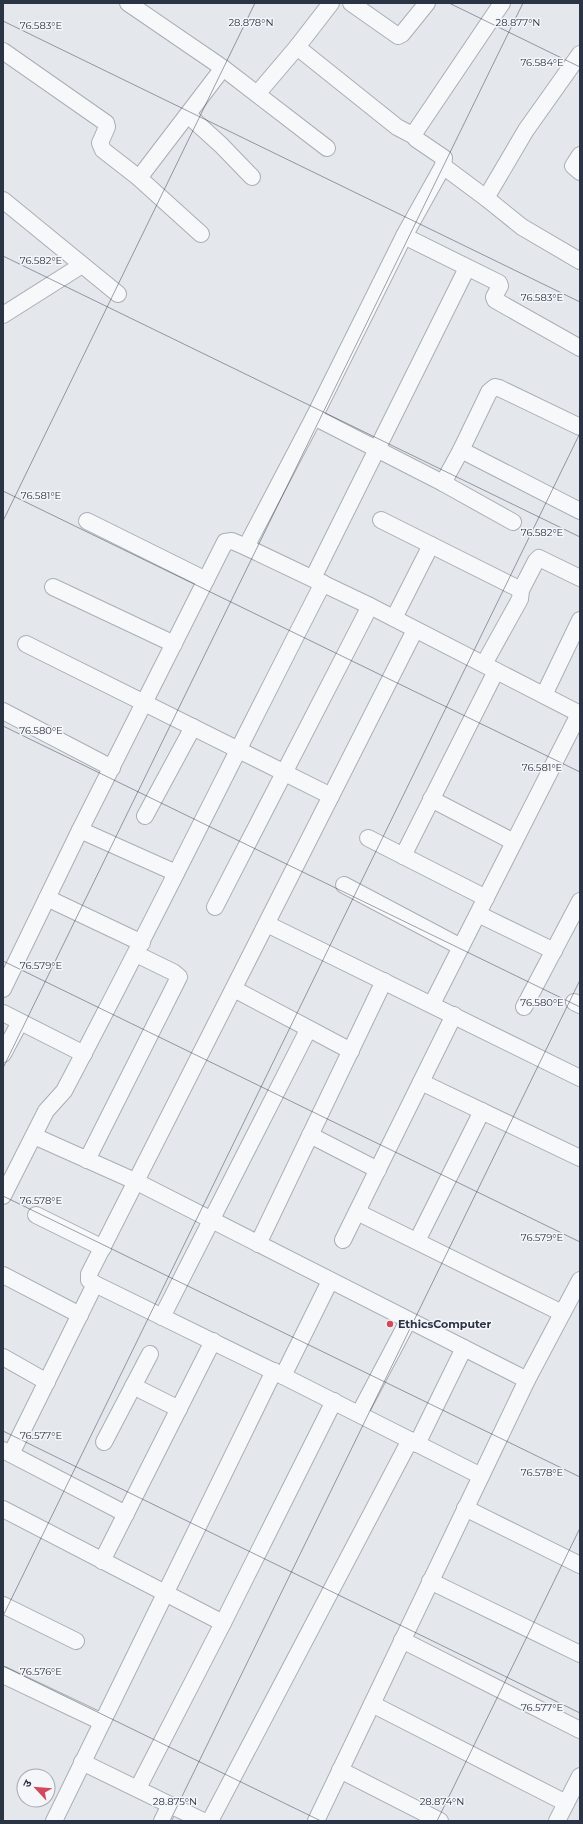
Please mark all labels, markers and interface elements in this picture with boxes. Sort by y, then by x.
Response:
text: 28.878°N [228,16,274,29]
text: 28.877°N [496,16,540,29]
text: 76.583°E [20,19,63,32]
text: 76.584°E [520,56,564,69]
text: 76.582°E [20,254,63,267]
text: 76.583°E [521,291,564,304]
text: 76.581°E [21,489,62,502]
text: 76.582°E [521,526,564,539]
text: 76.580°E [19,724,63,737]
text: 76.581°E [522,761,563,774]
text: 76.579°E [20,959,63,972]
text: 76.580°E [520,996,564,1009]
text: 76.578°E [20,1194,63,1207]
text: 76.579°E [521,1231,564,1244]
place label: EthicsComputer [398,1317,492,1331]
marker: EthicsComputer [385,1319,395,1329]
text: 76.577°E [20,1429,62,1442]
text: 76.578°E [521,1466,564,1479]
text: 76.576°E [20,1665,62,1678]
text: 76.577°E [521,1701,563,1714]
north arrow [16,1768,56,1808]
text: उ [19,1777,35,1790]
text: 28.875°N [153,1795,197,1808]
text: 28.874°N [420,1795,464,1808]

